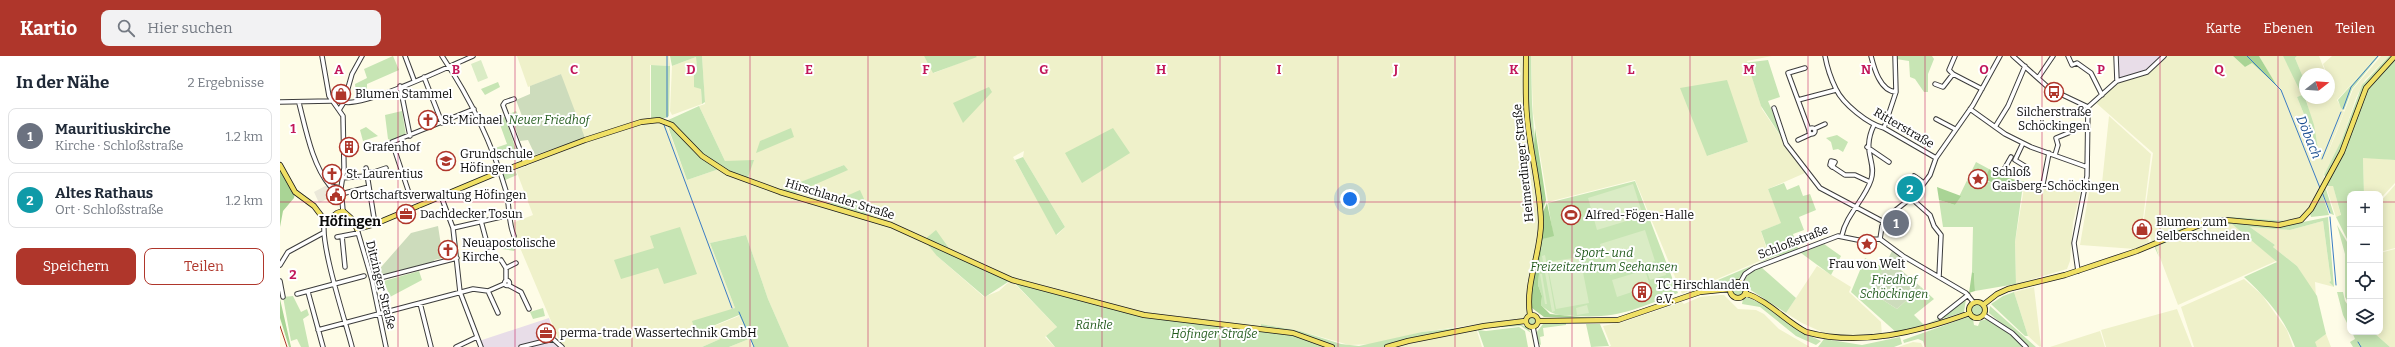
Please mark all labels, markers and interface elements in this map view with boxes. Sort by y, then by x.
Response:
search box [101,10,381,46]
text: Kartio [20,17,77,40]
icon: search [115,17,137,39]
text: Hier suchen [147,19,232,37]
text: Karte [2206,20,2241,37]
text: Ebenen [2263,20,2313,37]
text: Teilen [2335,20,2375,37]
text: A [334,62,344,77]
text: B [452,62,460,77]
text: C [570,62,578,77]
text: D [686,62,696,77]
text: E [805,62,813,77]
text: F [922,62,930,77]
text: G [1039,62,1049,77]
text: H [1156,62,1166,77]
text: I [1277,62,1282,77]
text: J [1393,62,1399,77]
text: K [1509,62,1519,77]
text: L [1627,62,1635,77]
text: M [1743,62,1755,77]
text: N [1861,62,1871,77]
text: O [1979,62,1989,77]
text: P [2097,62,2105,77]
text: Q [2214,62,2225,77]
north arrow [2299,68,2335,104]
text: In der Nähe [16,72,109,93]
text: 2 Ergebnisse [188,75,264,90]
bus stop icon: Silcherstraße Schöckingen [2043,81,2065,103]
shop icon: Blumen Stammel [330,83,352,105]
place label: Blumen Stammel [355,87,453,101]
street label: Heimerdinger Straße [1510,103,1536,223]
street label: Ritterstraße [1871,105,1937,151]
place label: Silcherstraße Schöckingen [2017,105,2091,133]
church icon: St. Michael [417,109,439,131]
place label: St. Michael [442,113,503,127]
park label: Neuer Friedhof [508,113,592,127]
water label: Döbach [2294,113,2324,161]
text: Mauritiuskirche [55,120,171,138]
text: 1 [290,121,296,136]
text: 1 [27,129,33,144]
text: 1.2 km [226,129,263,144]
building icon: Grafenhof [338,136,360,158]
text: Kirche · Schloßstraße [55,138,183,153]
place label: Grafenhof [363,140,421,154]
place label: Grundschule Höfingen [460,147,533,175]
school or university icon: Grundschule Höfingen [435,150,457,172]
church icon: St. Laurentius [321,163,343,185]
place label: Schloß Gaisberg-Schöckingen [1992,165,2120,193]
place label: St. Laurentius [346,167,423,181]
place icon: Schloß Gaisberg-Schöckingen [1967,168,1989,190]
pin: 2 [1897,174,1923,204]
street label: Hirschlander Straße [784,176,896,222]
text: Altes Rathaus [55,184,153,202]
public building icon: Ortschaftsverwaltung Höfingen [325,184,347,206]
place label: Ortschaftsverwaltung Höfingen [350,188,527,202]
your location [1340,189,1360,209]
map controls [2347,191,2383,335]
button: + [2347,191,2383,227]
text: 2 [26,193,34,208]
text: 1.2 km [226,193,263,208]
text: Ort · Schloßstraße [55,202,163,217]
office icon: Dachdecker Tosun [395,203,417,225]
sports icon: Alfred-Fögen-Halle [1560,204,1582,226]
place label: Dachdecker Tosun [420,207,523,221]
place label: Alfred-Fögen-Halle [1585,208,1694,222]
pin: 1 [1883,208,1909,238]
district label: Höfingen [319,213,381,230]
place label: Blumen zum Selberschneiden [2156,215,2250,243]
shop icon: Blumen zum Selberschneiden [2131,218,2153,240]
street label: Schloßstraße [1756,222,1830,262]
button: − [2347,227,2383,263]
place icon: Frau von Welt [1856,233,1878,255]
place label: Neuapostolische Kirche [462,236,555,264]
street label: Ditzinger Straße [363,239,399,331]
church icon: Neuapostolische Kirche [437,239,459,261]
park label: Sport- und Freizeitzentrum Seehansen [1530,246,1678,274]
button: Speichern [16,248,136,285]
button: Teilen [144,248,264,285]
place label: Frau von Welt [1829,257,1906,271]
button: locate [2347,263,2383,299]
text: 2 [289,267,297,282]
park label: Friedhof Schöckingen [1860,273,1928,301]
place label: TC Hirschlanden e.V. [1656,278,1749,306]
building icon: TC Hirschlanden e.V. [1631,281,1653,303]
button: layers [2347,299,2383,335]
park label: Ränkle [1075,318,1113,332]
office icon: perma-trade Wassertechnik GmbH [535,322,557,344]
place label: perma-trade Wassertechnik GmbH [560,326,757,340]
park label: Höfinger Straße [1171,327,1257,341]

